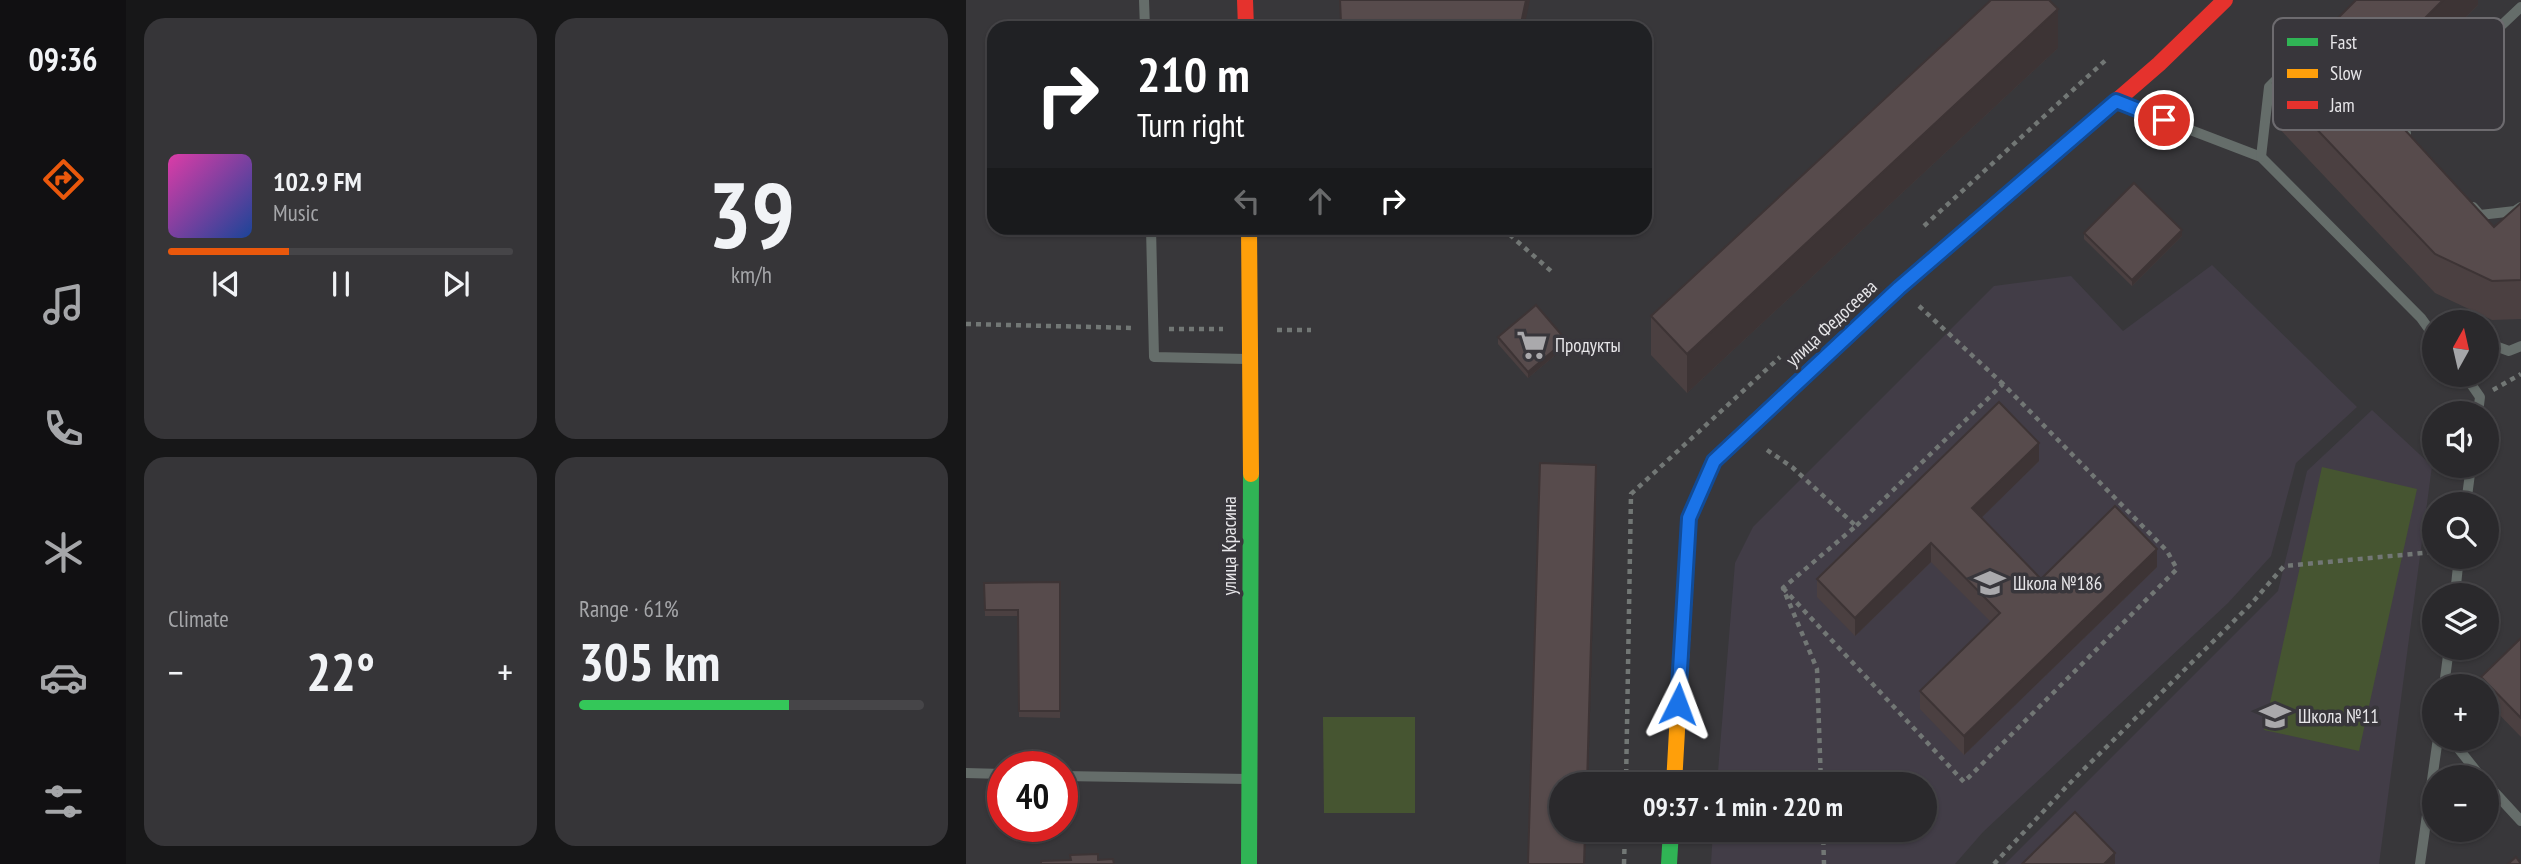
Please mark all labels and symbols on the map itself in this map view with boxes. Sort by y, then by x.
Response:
legend [2273,18,2504,130]
text: Fast [2330,30,2358,54]
text: Slow [2330,61,2363,85]
pin [2134,90,2194,150]
text: Jam [2329,93,2355,117]
street label: улица Федосеева [1780,275,1882,371]
north arrow [2422,310,2499,387]
supermarket icon: Продукты [1515,328,1549,362]
place label: Продукты [1555,333,1621,357]
street label: улица Красина [1217,496,1241,596]
school or university icon: Школа №186 [1973,566,2007,600]
place label: Школа №186 [2013,571,2102,595]
position arrow [1641,667,1715,741]
school or university icon: Школа №11 [2258,699,2292,733]
place label: Школа №11 [2298,704,2379,728]
speed limit sign: 40 [987,751,1078,842]

